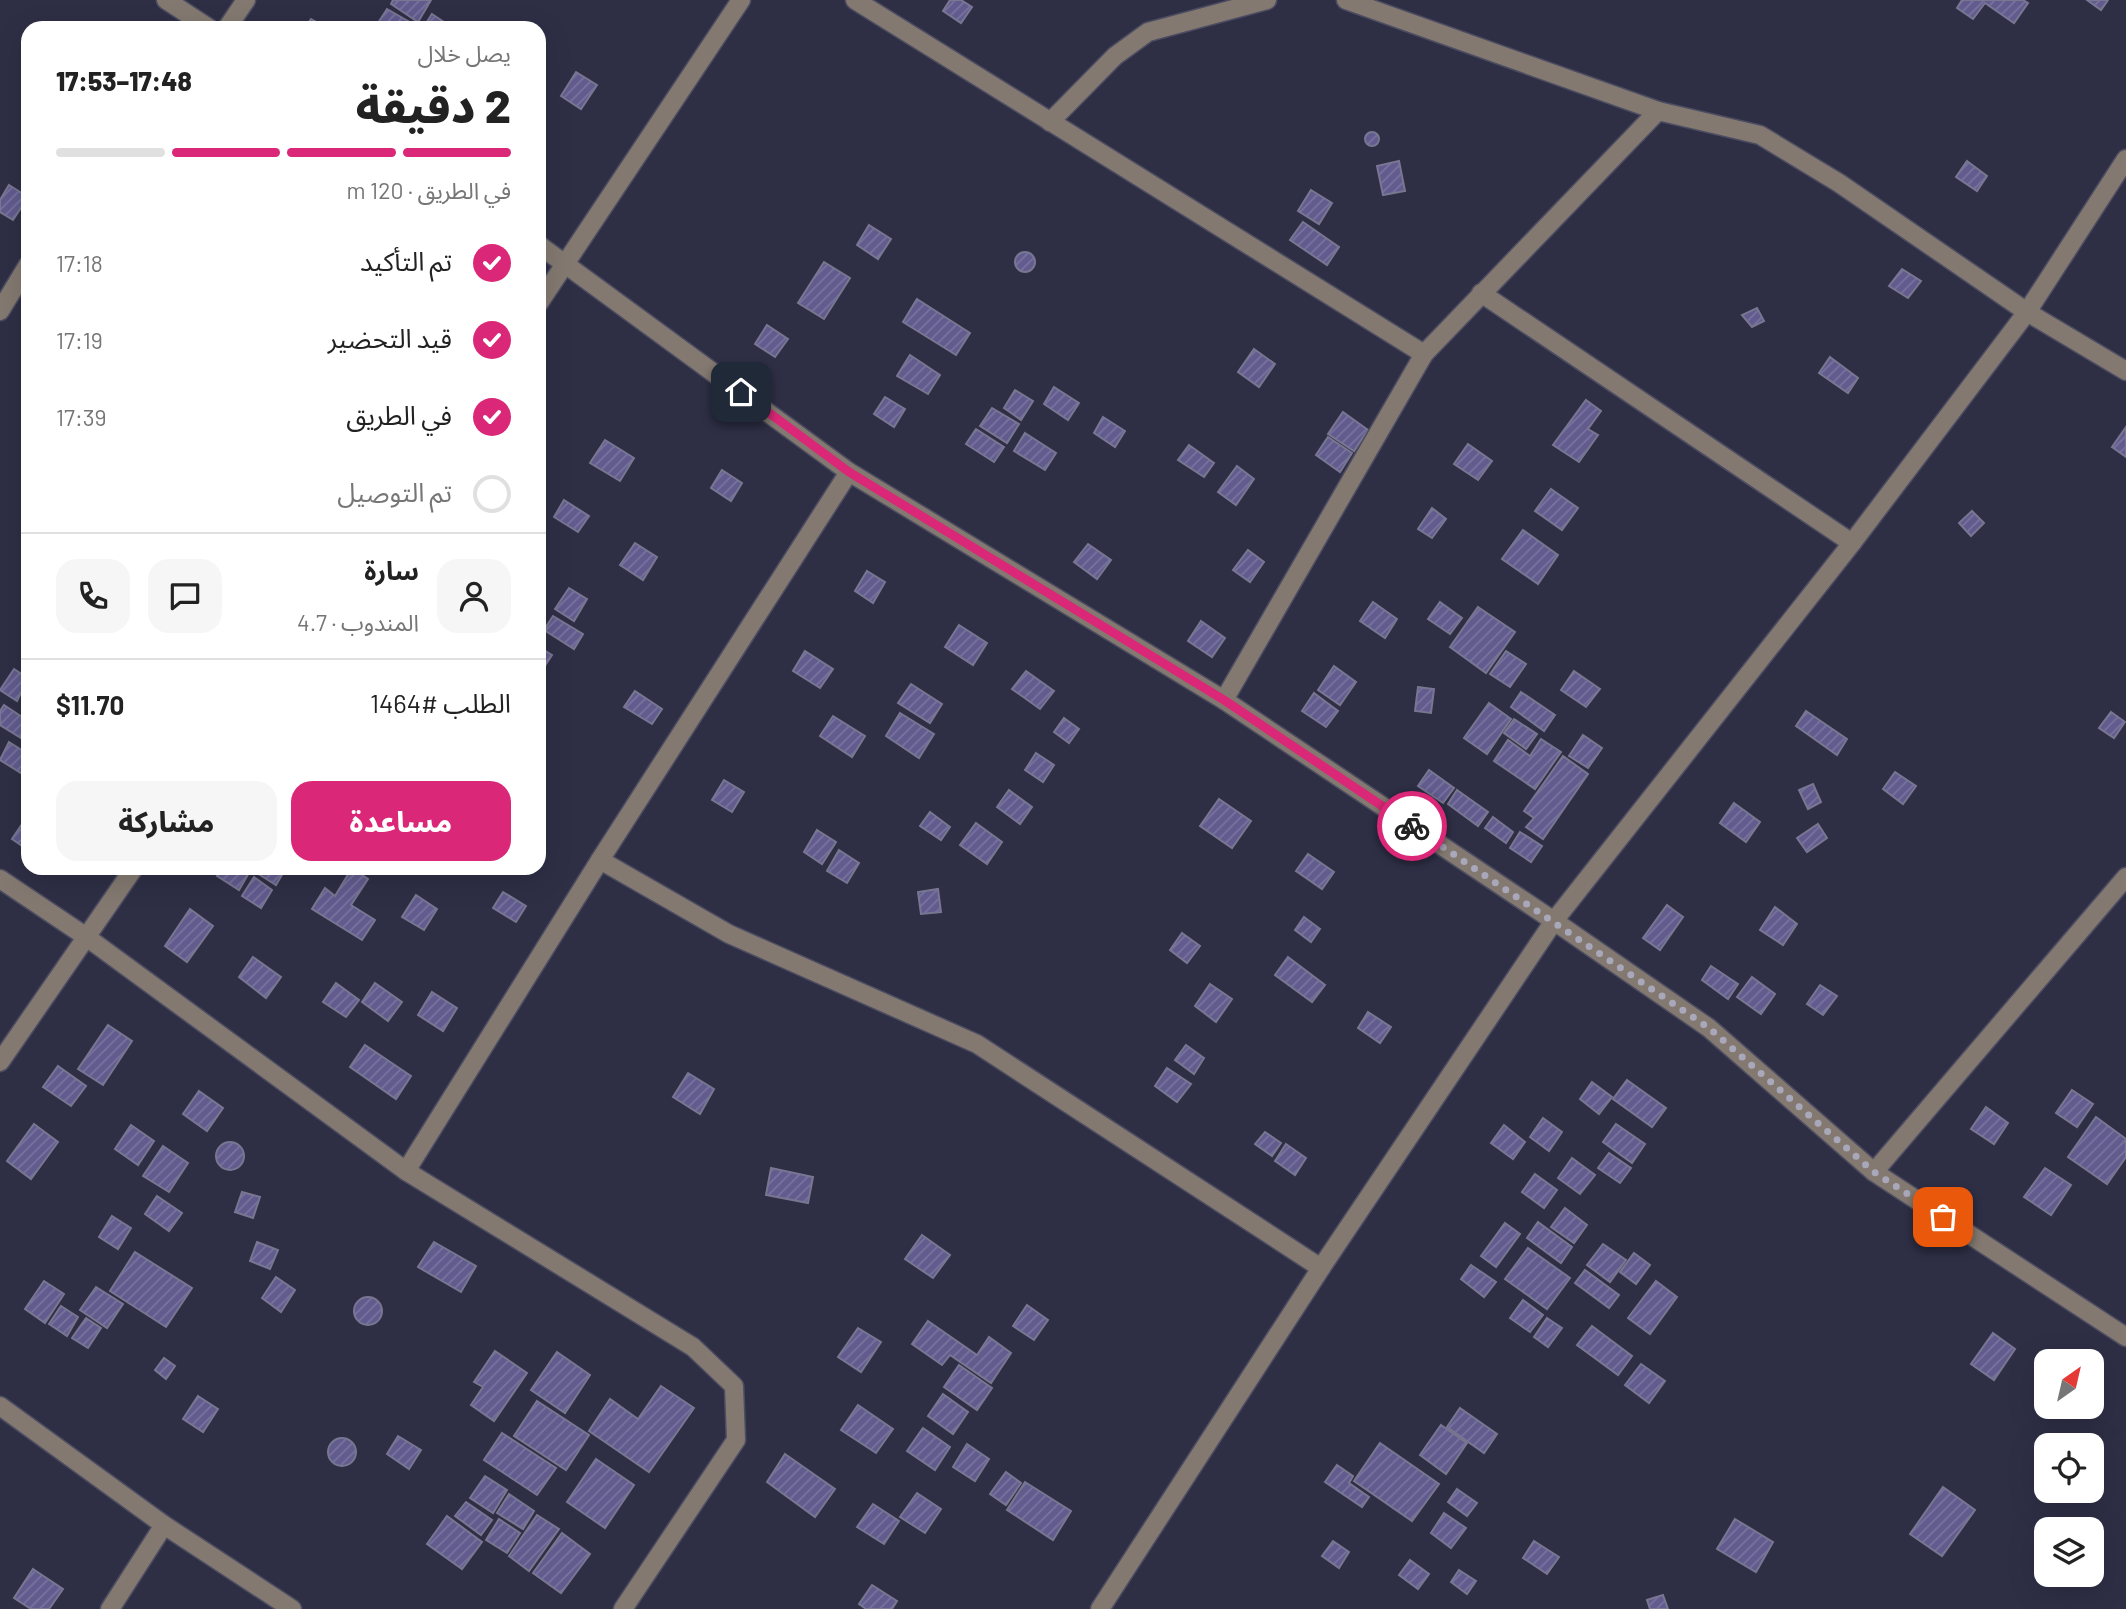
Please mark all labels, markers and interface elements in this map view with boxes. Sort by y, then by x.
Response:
text: يصل خلال [418,39,511,67]
text: 17:48–17:53 [56,65,192,96]
text: 2 دقيقة [356,77,511,132]
text: في الطريق · 120 m [346,176,511,204]
icon: check [473,244,511,282]
text: تم التأكيد [360,245,452,276]
text: 17:18 [56,249,103,277]
icon: check [473,321,511,359]
text: قيد التحضير [328,322,452,353]
text: 17:19 [56,326,103,354]
pin [711,362,771,422]
icon: home [722,373,760,411]
icon: check [473,398,511,436]
text: في الطريق [346,399,452,430]
text: 17:39 [56,403,107,431]
text: تم التوصيل [337,476,452,507]
text: سارة [364,554,419,585]
button: phone [56,559,130,633]
button: chat [148,559,222,633]
button: person [437,559,511,633]
text: المندوب · 4.7 [297,608,419,636]
text: الطلب #1464 [370,687,511,718]
text: $11.70 [56,689,124,720]
button: مشاركة [56,781,277,861]
button: مساعدة [291,781,511,861]
courier [1377,791,1447,861]
icon: bike [1393,807,1431,845]
pin [1913,1187,1973,1247]
icon: bag [1924,1198,1962,1236]
north arrow [2034,1349,2104,1419]
map controls [2034,1349,2104,1587]
button: locate [2034,1433,2104,1503]
button: layers [2034,1517,2104,1587]

